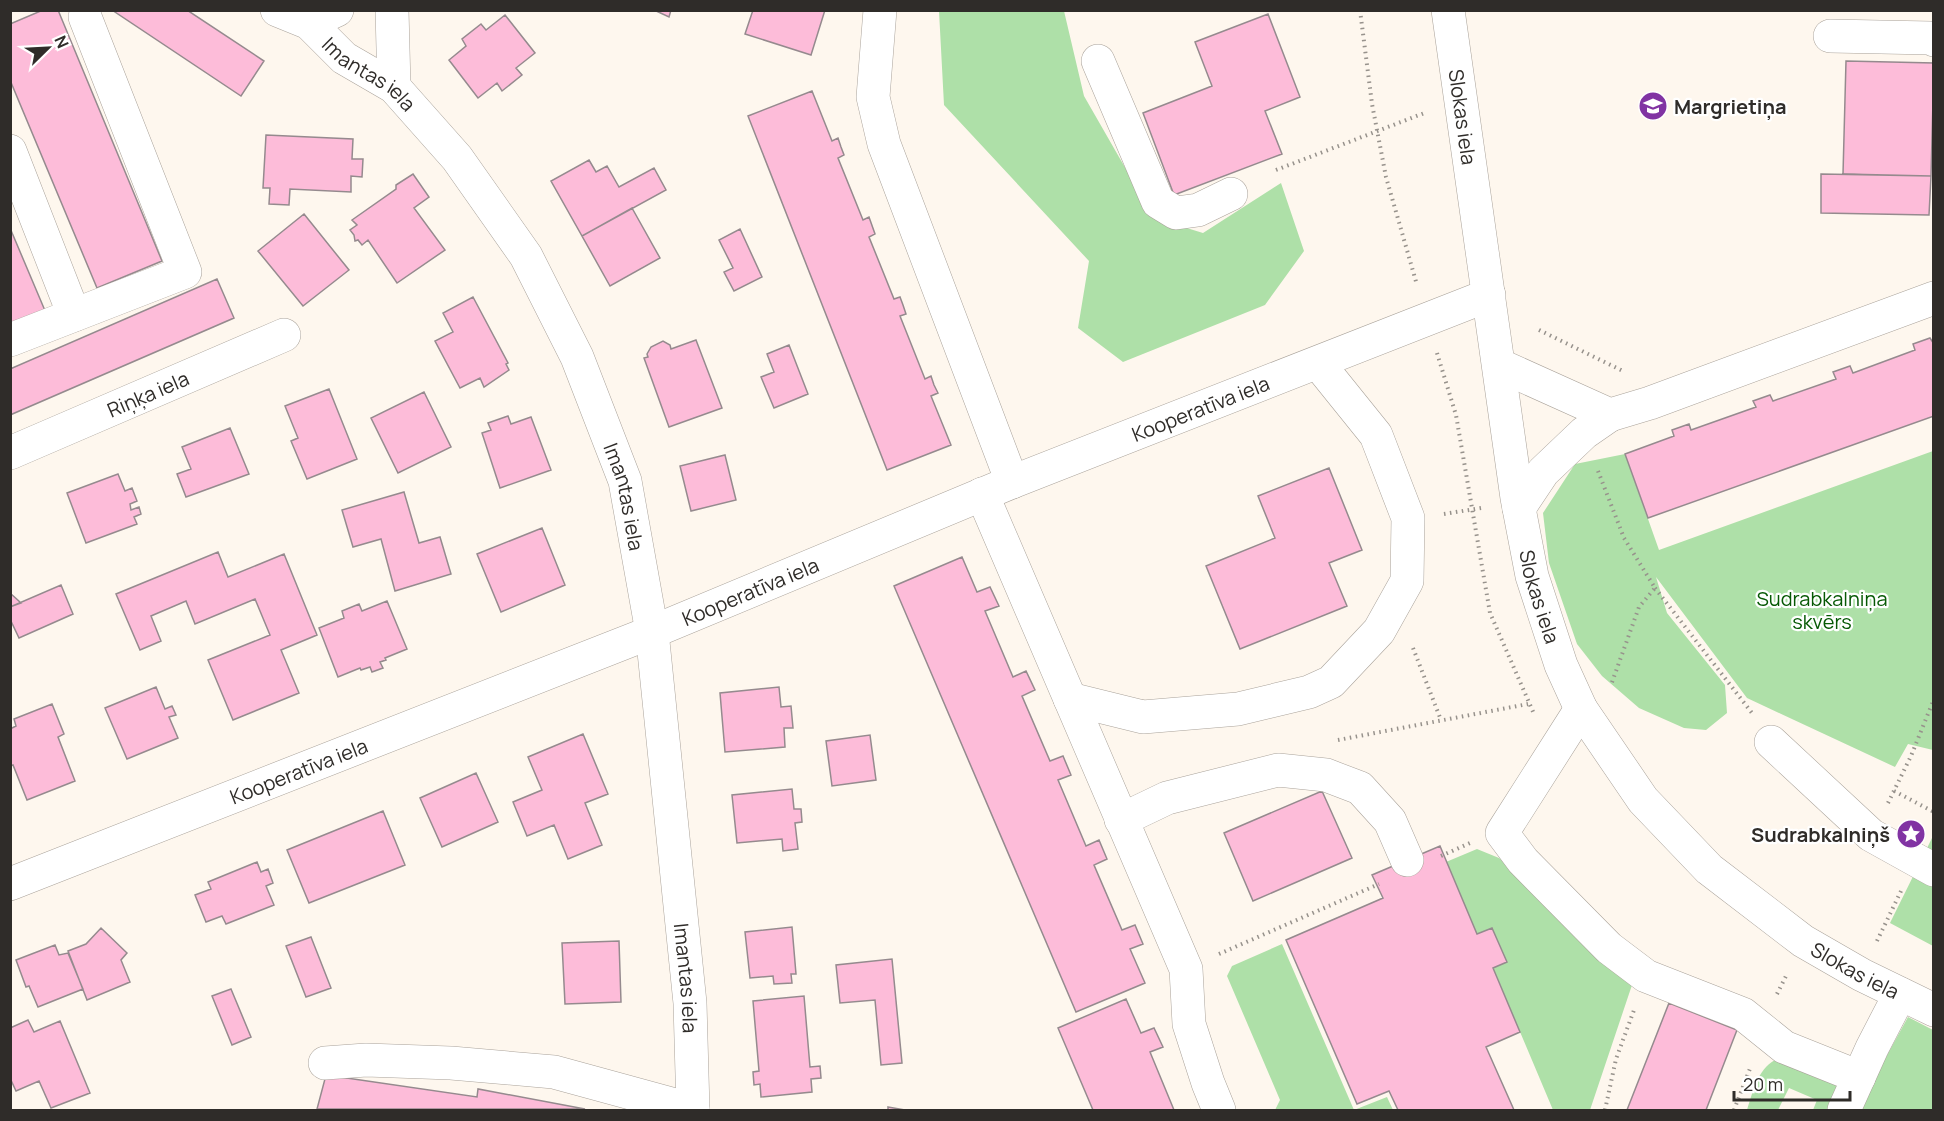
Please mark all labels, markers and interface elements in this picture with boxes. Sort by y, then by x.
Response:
north arrow [18,18,78,78]
street label: Imantas iela [317,31,422,116]
text: N [49,32,74,52]
street label: Slokas iela [1443,67,1483,167]
school or university icon: Margrietiņa [1637,90,1669,122]
place label: Margrietiņa [1674,93,1786,120]
street label: Riņķa iela [103,364,193,423]
street label: Kooperatīva iela [1128,369,1273,447]
street label: Imantas iela [598,439,651,553]
street label: Slokas iela [1514,547,1567,647]
street label: Kooperatīva iela [678,551,823,632]
park label: Sudrabkalniņa skvērs [1756,585,1888,635]
street label: Kooperatīva iela [226,732,371,810]
place icon: Sudrabkalniņš [1895,818,1927,850]
place label: Sudrabkalniņš [1751,821,1890,848]
street label: Imantas iela [668,922,704,1034]
street label: Slokas iela [1806,935,1904,1005]
scale bar [1734,1064,1850,1102]
text: 20 m [1743,1072,1783,1096]

